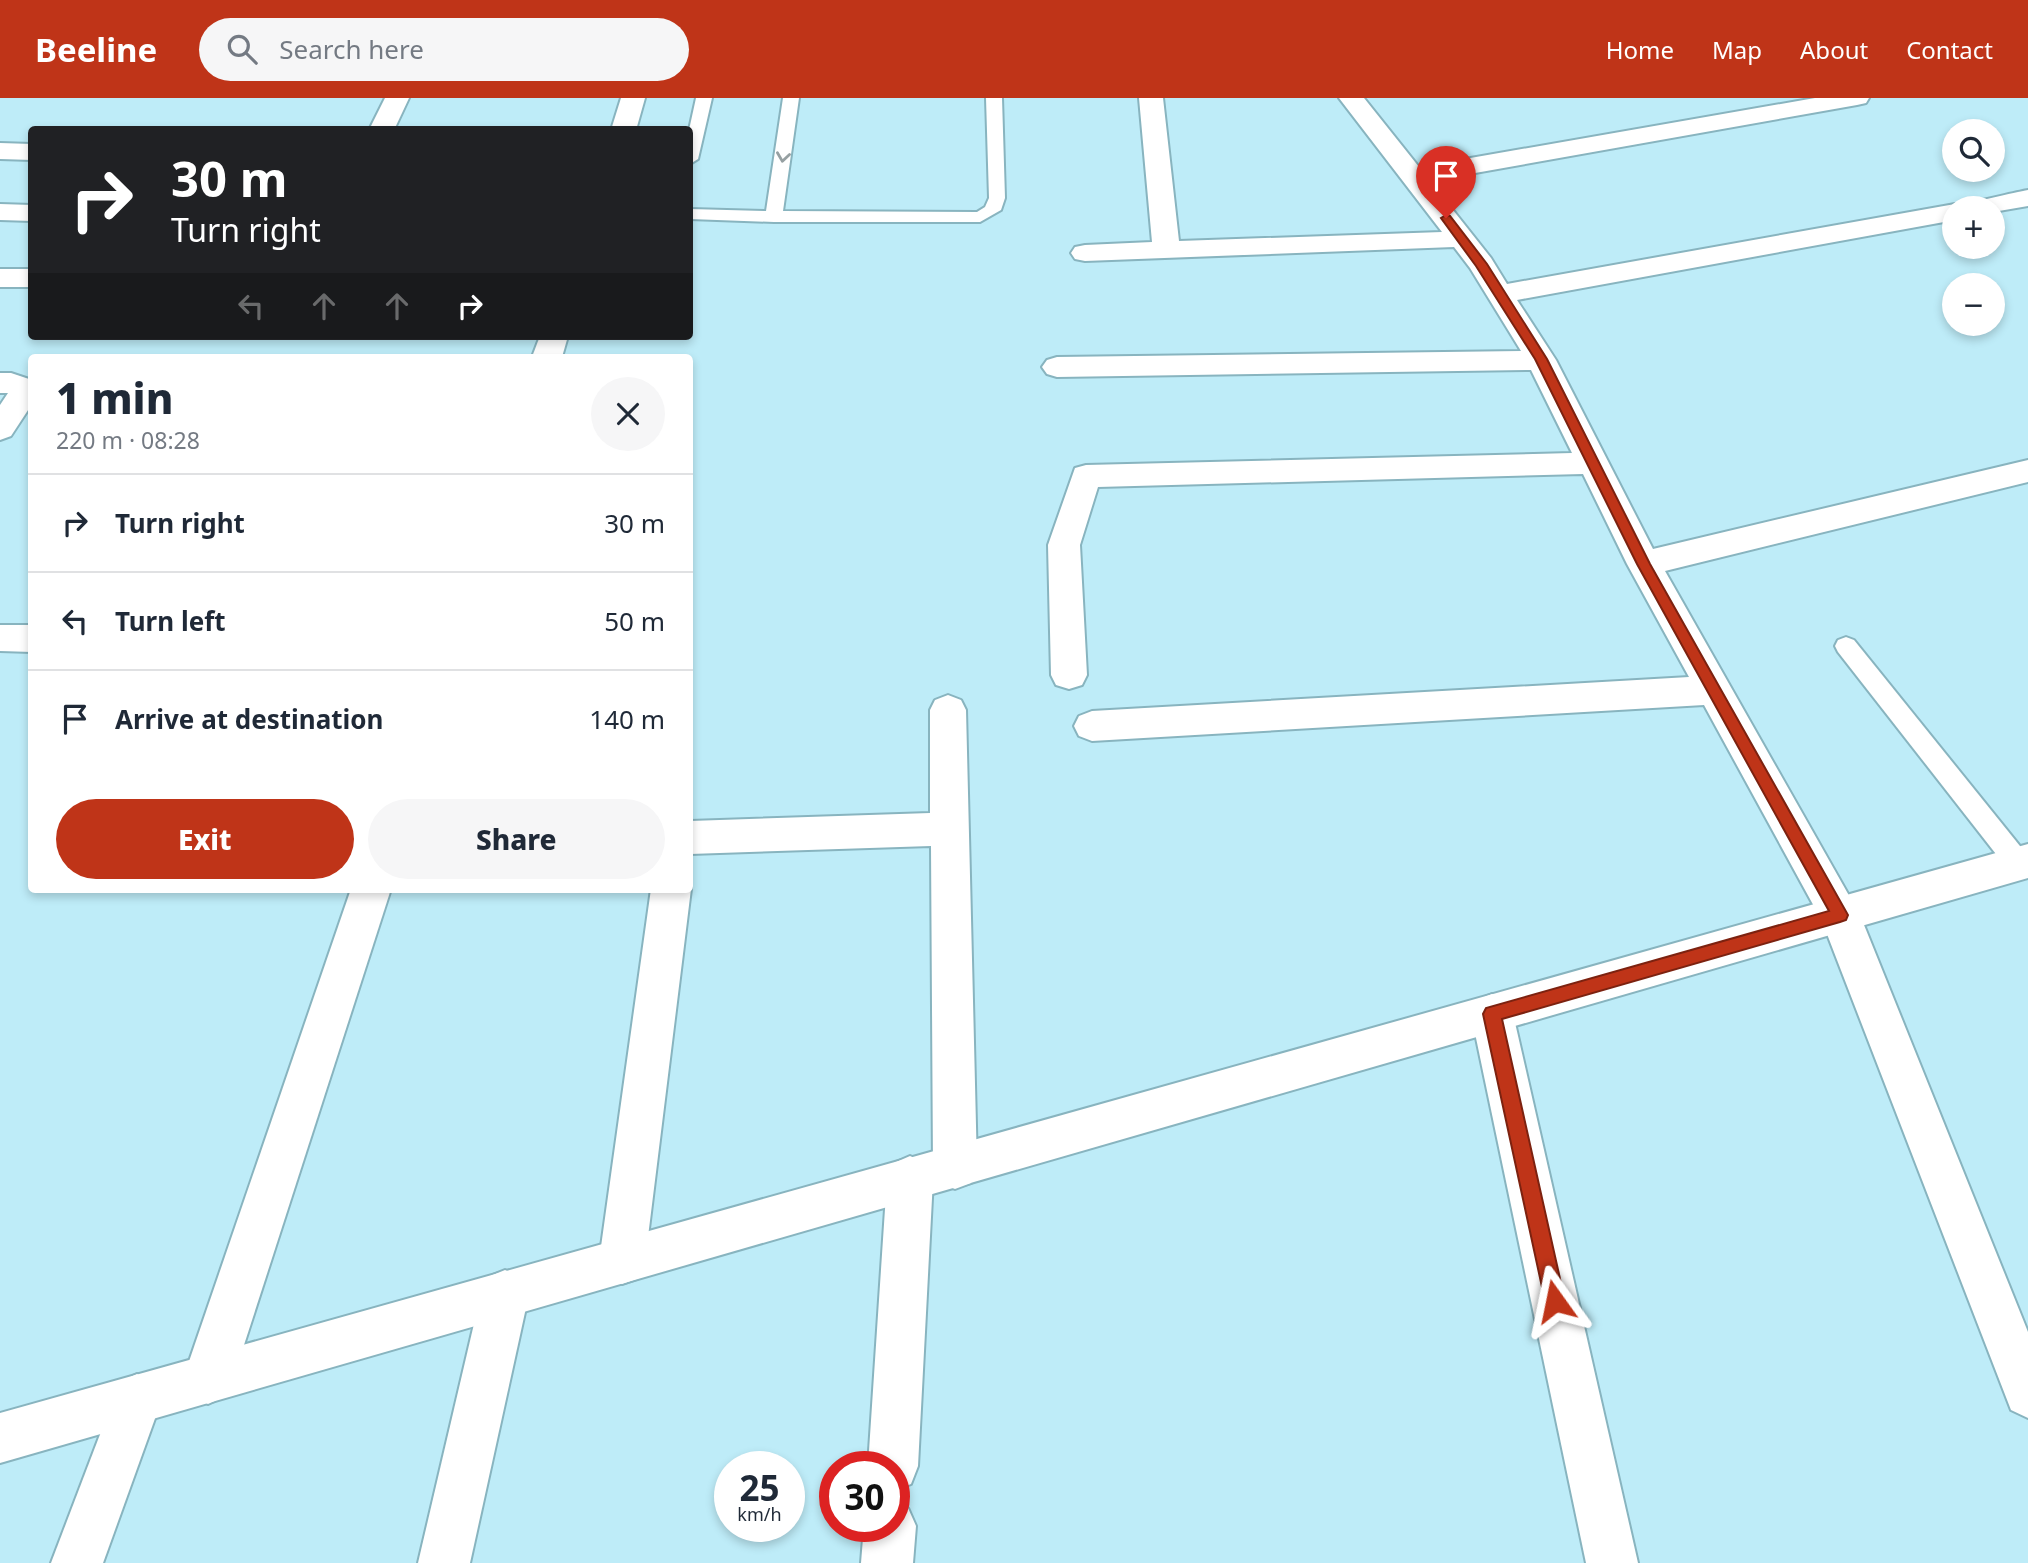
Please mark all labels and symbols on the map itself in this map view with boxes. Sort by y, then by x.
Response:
pin [1416,146,1476,218]
one-way arrow [775,152,790,163]
position arrow [1518,1264,1592,1338]
speed limit sign: 30 [819,1451,910,1542]

